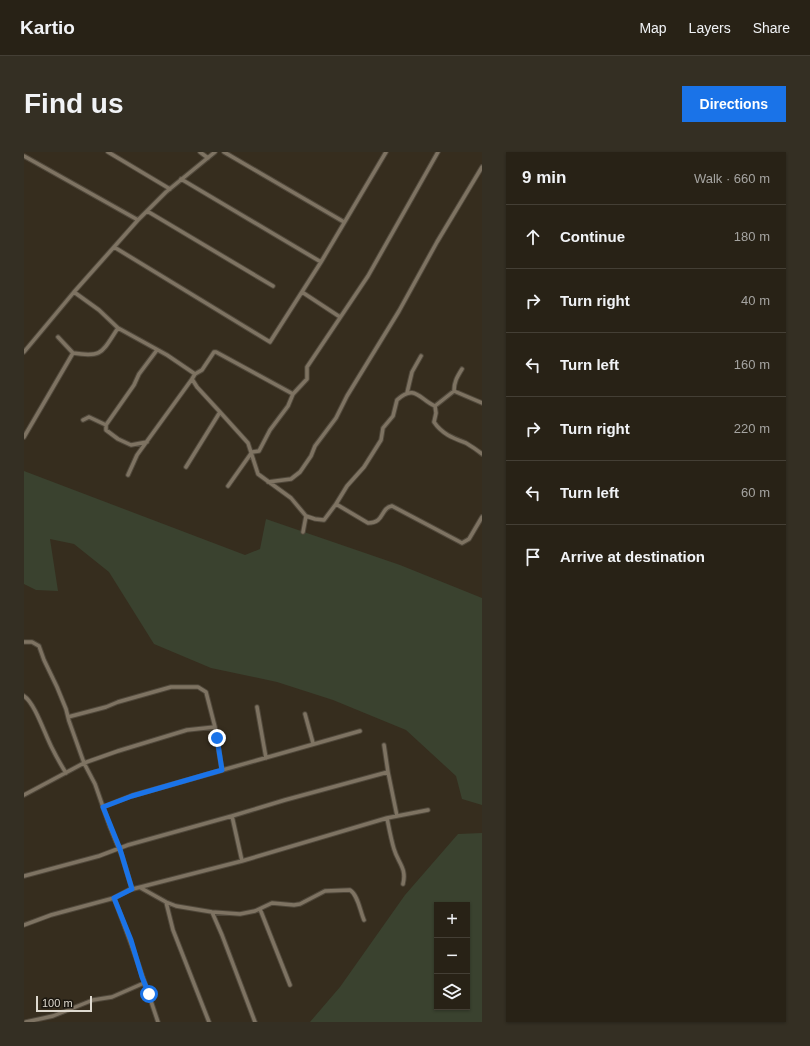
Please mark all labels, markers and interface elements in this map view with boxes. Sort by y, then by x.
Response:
text: Kartio [20,17,75,38]
text: Map [639,20,667,36]
text: Layers [689,20,731,36]
text: Share [753,20,790,36]
button: Directions [682,86,786,122]
text: Find us [24,88,124,119]
text: 9 min [522,168,566,187]
text: Walk · 660 m [694,171,770,186]
icon: ahead [522,226,544,248]
text: Continue [560,228,625,245]
text: 180 m [734,229,770,244]
icon: right [522,290,544,312]
text: Turn right [560,292,630,309]
text: 40 m [741,293,770,308]
icon: left [522,354,544,376]
text: Turn left [560,356,619,373]
text: 160 m [734,357,770,372]
icon: right [522,418,544,440]
text: Turn right [560,420,630,437]
text: 220 m [734,421,770,436]
icon: left [522,482,544,504]
text: Turn left [560,484,619,501]
text: 60 m [741,485,770,500]
icon: arrive [522,546,544,568]
text: Arrive at destination [560,548,705,565]
route end [208,729,226,747]
map controls [434,902,470,1010]
button: + [434,902,470,938]
button: − [434,938,470,974]
button: layers [434,974,470,1010]
route start [140,985,158,1003]
scale bar [36,994,92,1013]
text: 100 m [42,997,73,1009]

